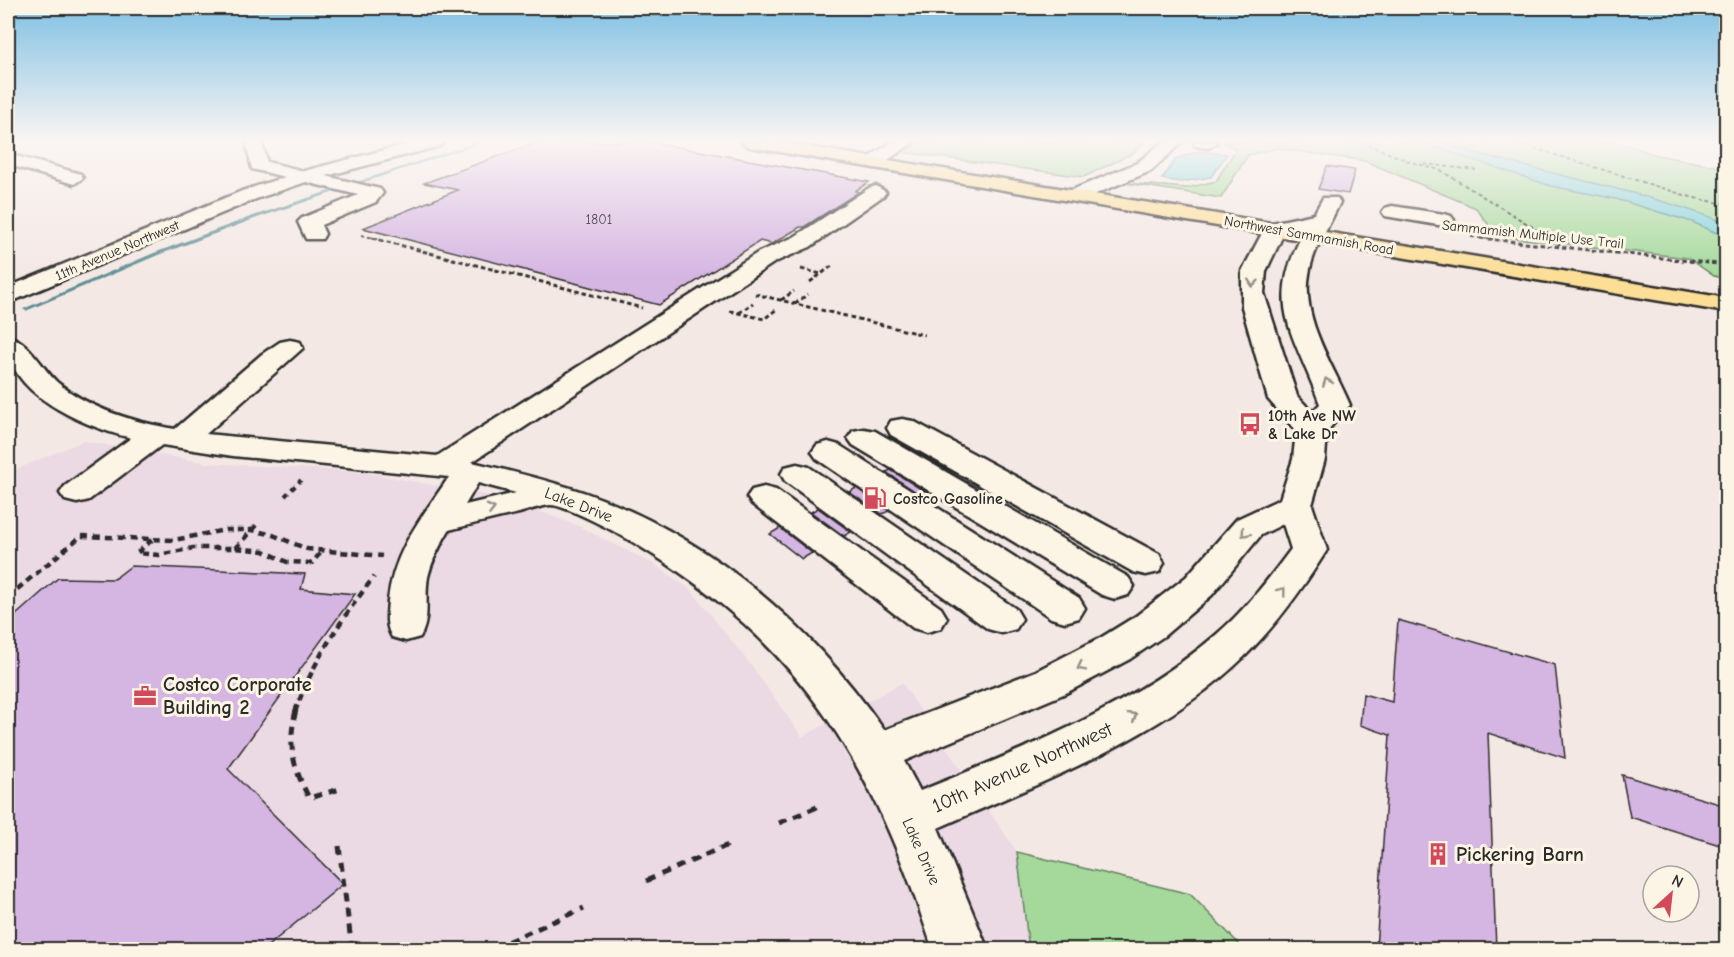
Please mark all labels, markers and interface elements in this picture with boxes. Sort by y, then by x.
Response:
house number: 1801 [586,211,612,228]
street label: Northwest Sammamish Road [1223,212,1395,259]
street label: 11th Avenue Northwest [53,216,183,284]
street label: Sammamish Multiple Use Trail [1441,216,1625,252]
one-way arrow [1247,278,1260,287]
one-way arrow [1322,377,1334,388]
place label: 10th Ave NW & Lake Dr [1268,407,1356,443]
bus stop icon: 10th Ave NW & Lake Dr [1237,411,1263,437]
street label: Lake Drive [542,484,615,526]
fuel station icon: Costco Gasoline [862,485,888,511]
place label: Costco Gasoline [893,490,1003,508]
one-way arrow [486,504,496,517]
one-way arrow [1241,527,1252,537]
one-way arrow [1274,587,1285,598]
one-way arrow [1076,660,1087,672]
place label: Costco Corporate Building 2 [163,673,312,719]
office icon: Costco Corporate Building 2 [132,683,158,709]
one-way arrow [1127,711,1137,723]
street label: 10th Avenue Northwest [929,717,1117,818]
street label: Lake Drive [898,815,944,888]
building icon: Pickering Barn [1425,841,1451,867]
place label: Pickering Barn [1456,843,1584,866]
north arrow [1641,864,1701,924]
text: N [1669,871,1686,892]

